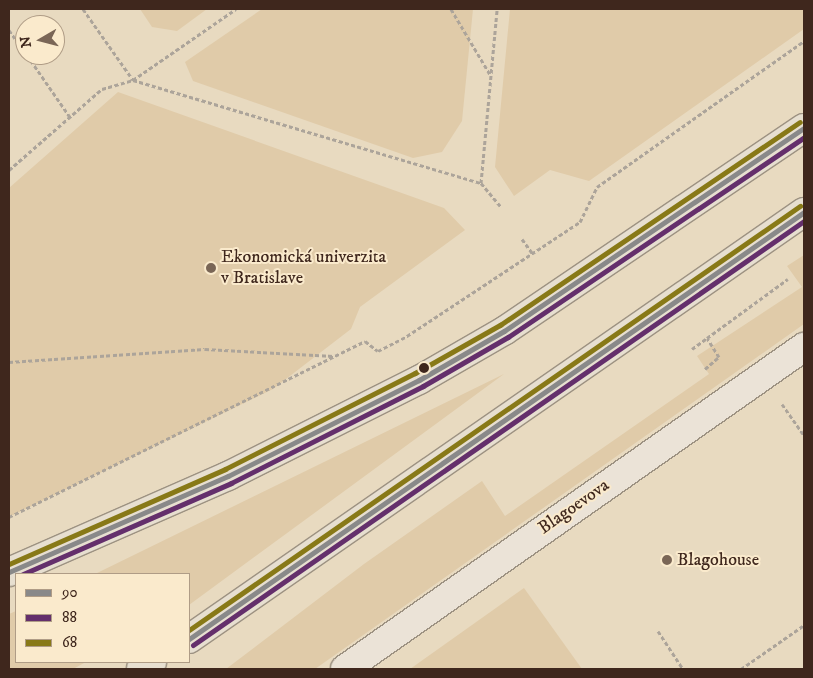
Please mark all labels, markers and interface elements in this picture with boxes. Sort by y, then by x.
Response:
north arrow [15,15,65,65]
text: N [16,35,36,49]
place label: Ekonomická univerzita v Bratislave [221,247,386,290]
marker: Ekonomická univerzita v Bratislave [205,262,217,274]
unlabelled marker [419,363,429,373]
street label: Blagoevova [534,475,614,539]
place label: Blagohouse [677,549,759,571]
marker: Blagohouse [661,554,673,566]
legend [15,573,190,663]
text: 90 [62,583,78,602]
text: 88 [62,608,77,627]
text: 68 [62,633,77,652]

